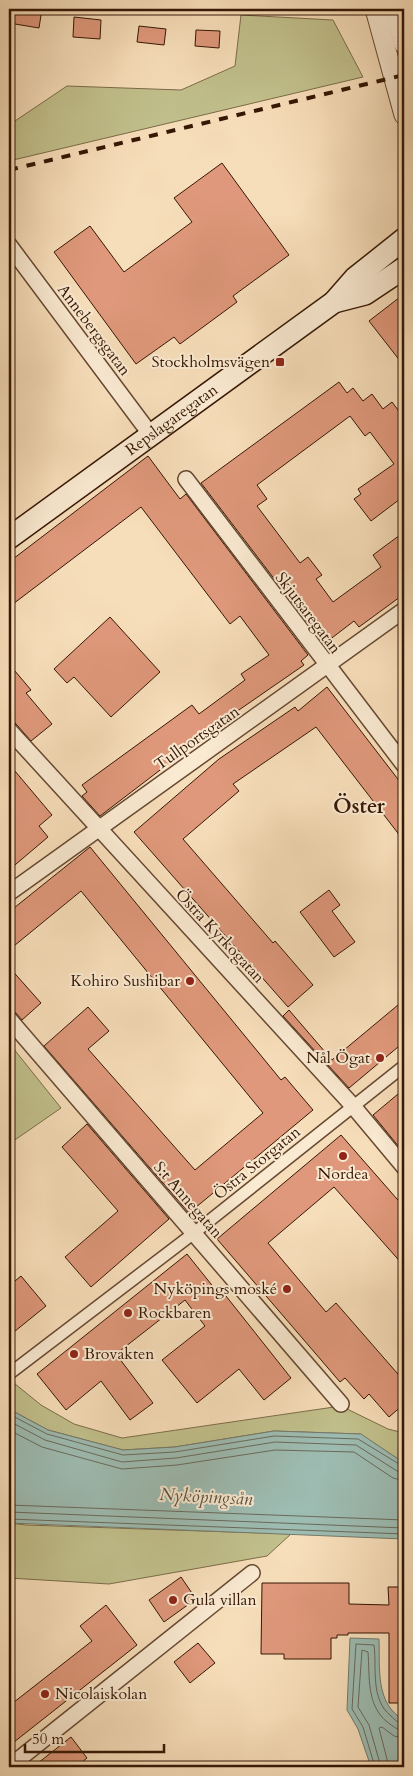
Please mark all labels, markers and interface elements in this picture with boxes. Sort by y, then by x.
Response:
street label: Annebergsgatan [52,280,136,380]
place label: Stockholmsvägen [152,351,270,373]
marker: Stockholmsvägen [274,356,286,368]
street label: Repslagaregatan [121,379,222,461]
street label: Skjutsaregatan [270,568,346,658]
street label: Tullportsgatan [150,701,244,775]
district label: Öster [333,792,386,821]
street label: Östra Kyrkogatan [170,884,270,988]
place label: Kohiro Sushibar [71,970,180,992]
marker: Kohiro Sushibar [184,975,196,987]
place label: Nål Ögat [306,1047,370,1069]
marker: Nål Ögat [374,1052,386,1064]
street label: Östra Storgatan [209,1121,305,1205]
marker: Nordea [337,1150,349,1162]
street label: S:t Annegatan [148,1157,228,1243]
place label: Nordea [318,1163,369,1185]
place label: Nyköpings moské [154,1278,277,1300]
marker: Nyköpings moské [281,1283,293,1295]
place label: Rockbaren [138,1302,211,1324]
marker: Rockbaren [122,1307,134,1319]
place label: Brovakten [84,1343,154,1365]
marker: Brovakten [68,1348,80,1360]
water label: Nyköpingsån [159,1482,253,1512]
place label: Gula villan [183,1589,256,1611]
marker: Gula villan [167,1594,179,1606]
place label: Nicolaiskolan [55,1683,147,1705]
marker: Nicolaiskolan [39,1688,51,1700]
scale bar [25,1721,164,1753]
text: 50 m [32,1729,64,1749]

